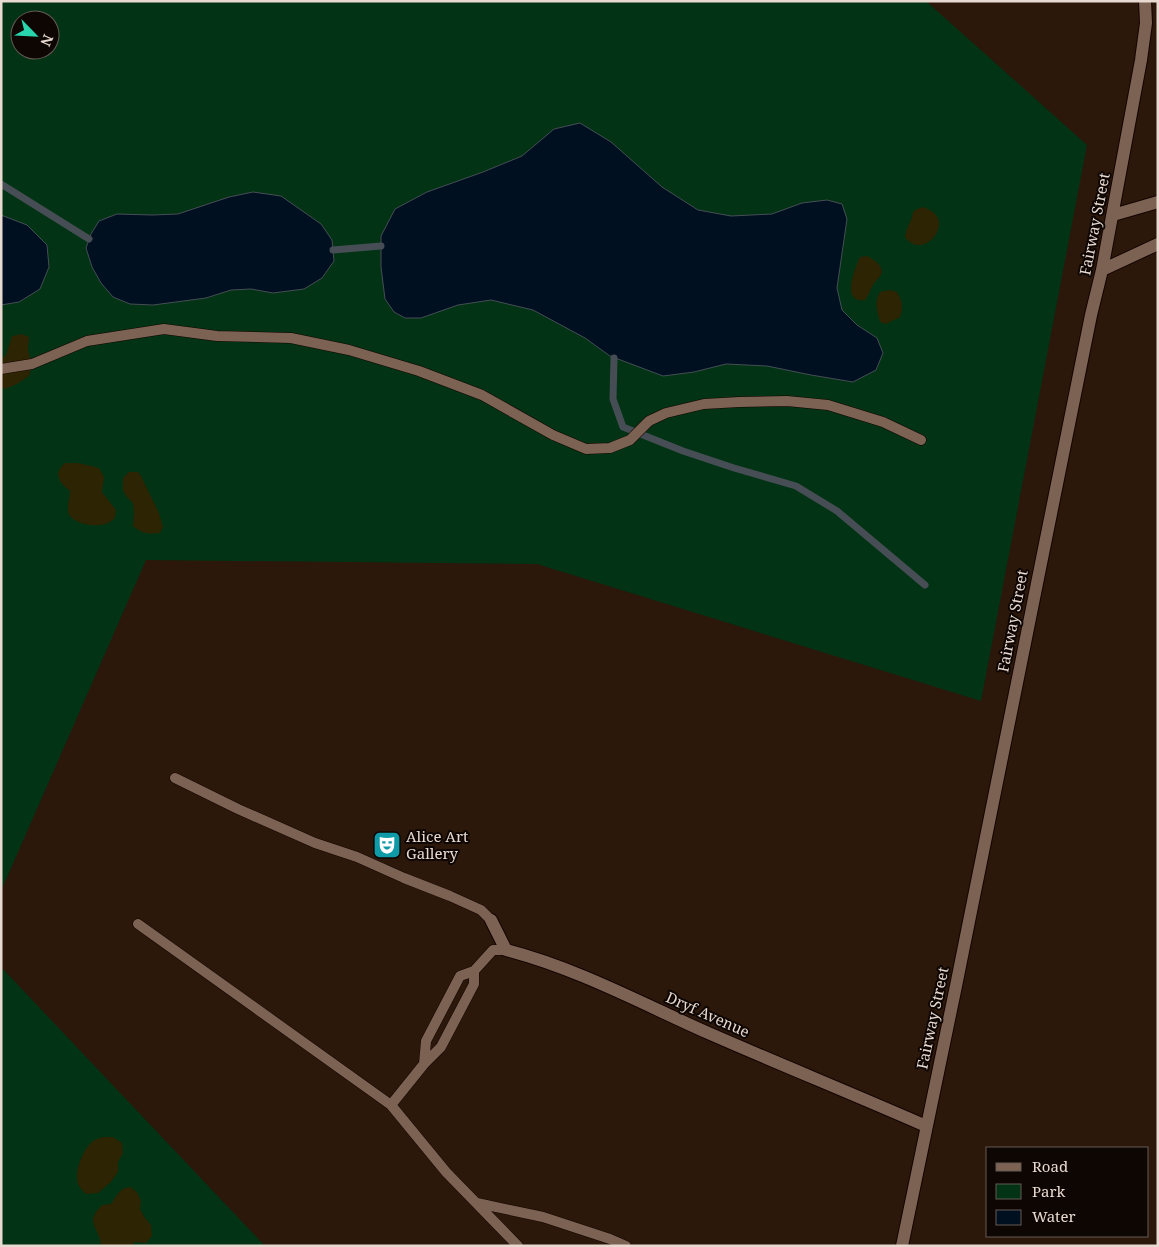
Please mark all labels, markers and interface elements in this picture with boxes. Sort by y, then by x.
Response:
north arrow [10,10,60,60]
text: N [36,32,58,49]
street label: Fairway Street [1074,171,1114,277]
street label: Fairway Street [992,568,1032,674]
place label: Alice Art Gallery [406,826,468,863]
theatre icon: Alice Art Gallery [372,830,402,860]
street label: Fairway Street [911,965,953,1071]
street label: Dryf Avenue [663,987,753,1041]
legend [986,1147,1149,1237]
text: Road [1032,1156,1068,1176]
text: Park [1032,1181,1066,1201]
text: Water [1032,1206,1075,1226]

